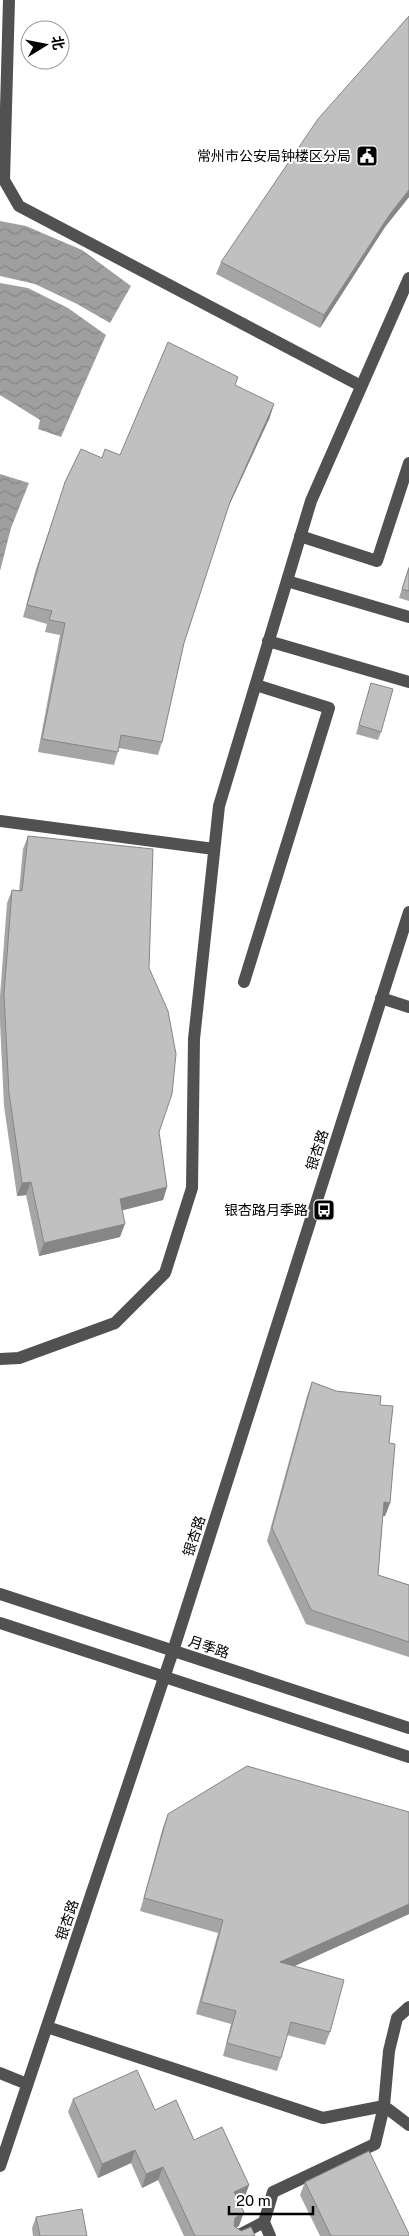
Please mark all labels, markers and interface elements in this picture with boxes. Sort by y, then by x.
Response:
north arrow [20,20,70,70]
text: 北 [49,34,67,51]
public building icon: 常州市公安局钟楼区分局 [355,144,379,168]
place label: 常州市公安局钟楼区分局 [197,148,351,164]
street label: 银杏路 [303,1128,331,1172]
bus stop icon: 银杏路月季路 [312,1198,336,1222]
place label: 银杏路月季路 [224,1202,308,1218]
street label: 银杏路 [180,1514,208,1558]
street label: 月季路 [187,1633,231,1661]
street label: 银杏路 [53,1898,81,1942]
scale bar [229,2184,313,2216]
text: 20 m [236,2192,271,2209]

